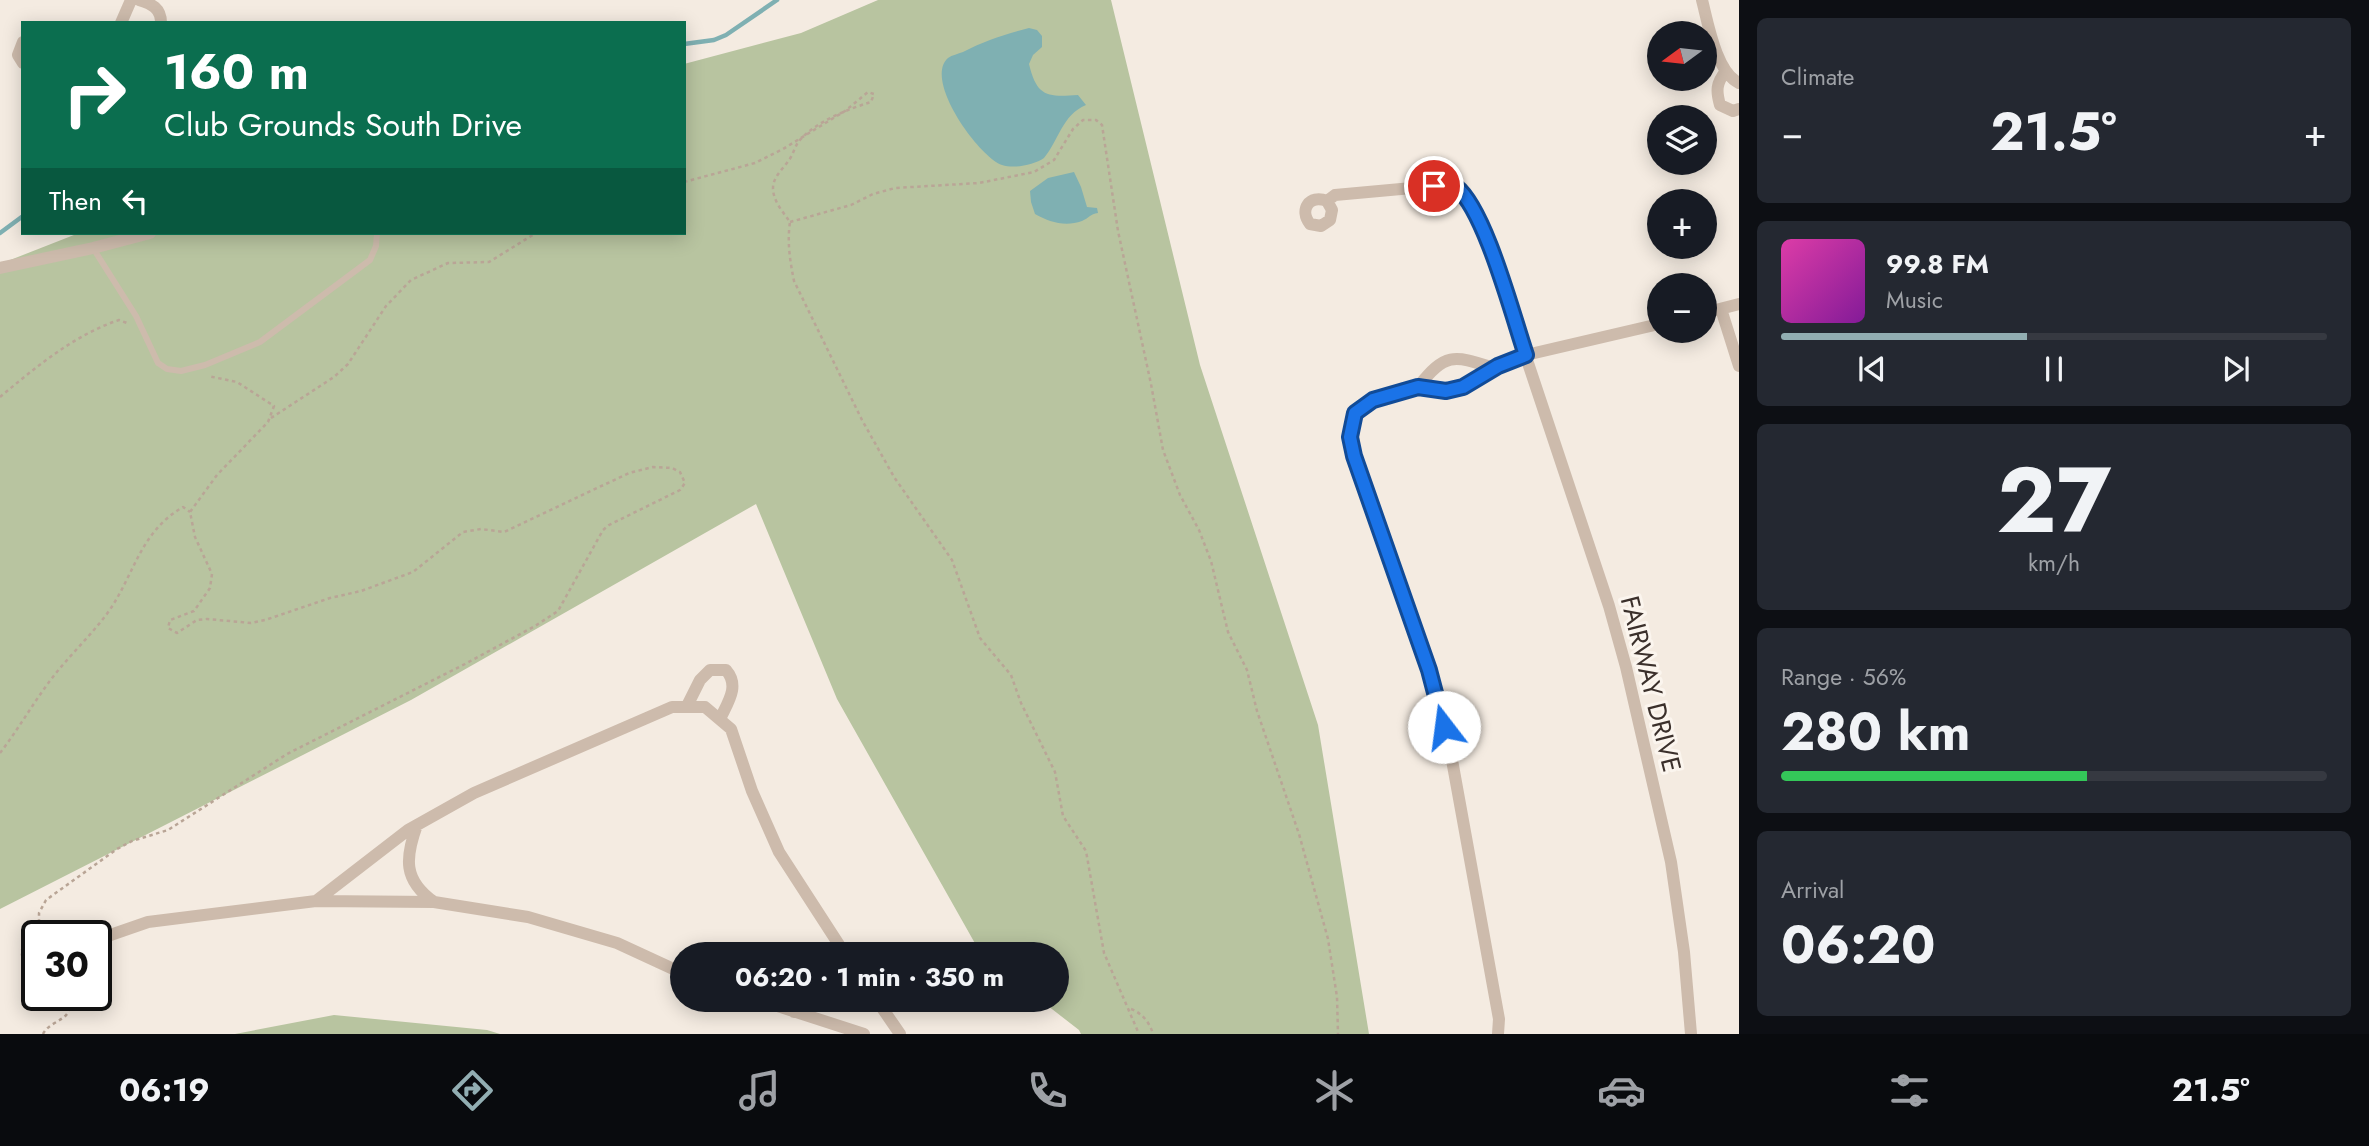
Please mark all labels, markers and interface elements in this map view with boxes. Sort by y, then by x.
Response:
north arrow [1647,21,1717,91]
map controls [1647,21,1717,343]
text: 160 m [164,37,309,107]
icon: right [49,49,140,140]
text: Climate [1781,60,1854,94]
text: 21.5° [1990,94,2117,170]
text: Club Grounds South Drive [164,102,522,148]
button: layers [1647,105,1717,175]
text: − [1781,105,1803,160]
text: + [2304,105,2327,160]
pin [1404,156,1464,216]
icon: arrive [1415,167,1453,205]
text: Then [49,182,102,220]
icon: left [116,182,154,220]
button: + [1647,189,1717,259]
text: 99.8 FM [1886,245,1989,283]
button: − [1647,273,1717,343]
text: Music [1886,283,1943,317]
icon: previous [1853,350,1891,388]
icon: pause [2035,350,2073,388]
icon: next [2217,350,2255,388]
text: 27 [1997,435,2111,566]
text: km/h [2028,546,2080,580]
street label: FAIRWAY DRIVE [1611,592,1691,776]
text: Range · 56% [1781,660,1906,694]
position arrow [1407,690,1481,764]
text: 280 km [1781,694,1970,770]
text: Arrival [1781,873,1844,907]
text: 06:20 [1781,907,1936,983]
speed limit sign: 30 [21,920,112,1011]
text: 06:20 · 1 min · 350 m [735,958,1004,996]
icon: directions [448,1066,497,1115]
icon: music [735,1066,784,1115]
icon: phone [1023,1066,1072,1115]
icon: climate [1310,1066,1359,1115]
icon: car [1597,1066,1646,1115]
icon: filters [1885,1066,1934,1115]
text: 06:19 [119,1067,210,1113]
text: 21.5° [2172,1067,2250,1113]

